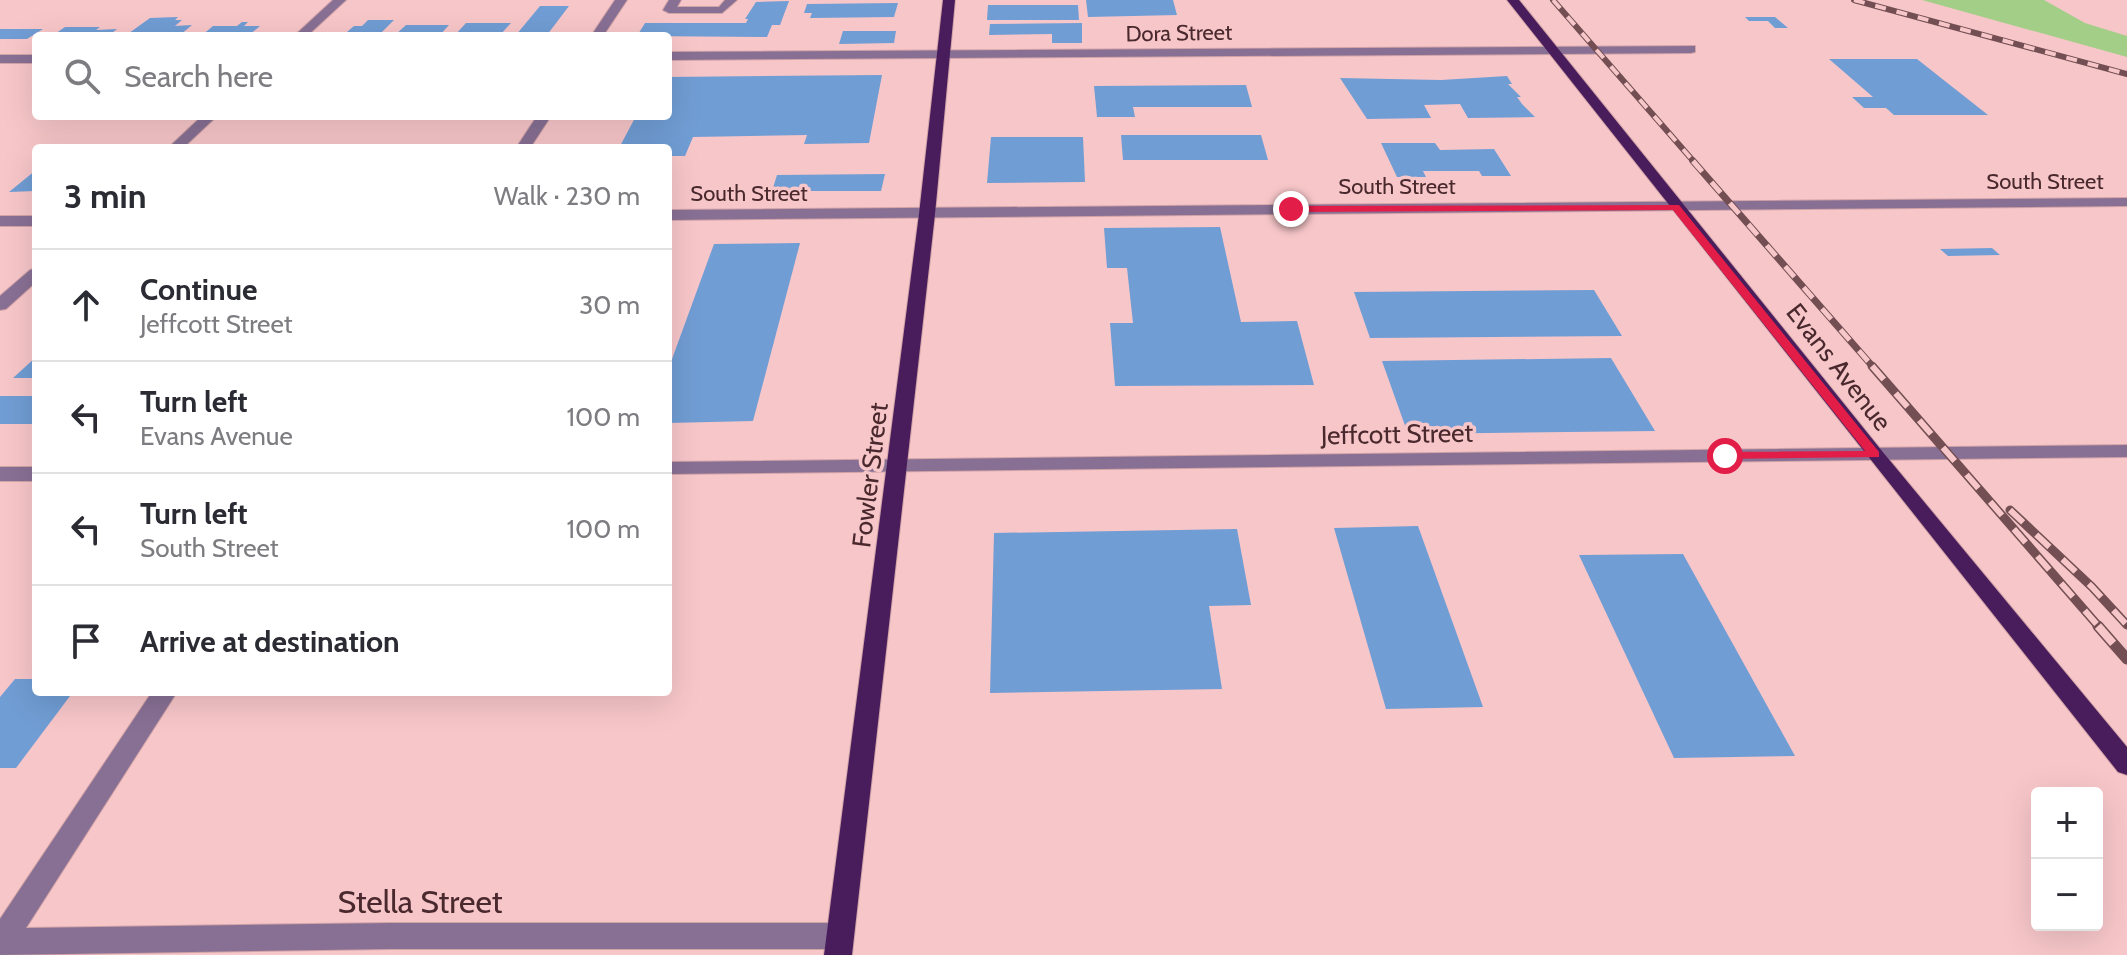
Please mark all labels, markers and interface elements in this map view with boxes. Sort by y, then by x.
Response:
street label: Dora Street [1125,19,1233,47]
search box [32,32,672,120]
icon: search [60,54,104,98]
text: Search here [124,58,273,95]
street label: South Street [1986,168,2104,195]
street label: South Street [1338,173,1456,200]
text: 3 min [64,175,146,217]
text: Walk · 230 m [494,180,640,212]
street label: South Street [690,180,808,207]
route end [1273,191,1309,227]
text: Continue [140,271,257,308]
icon: ahead [64,283,108,327]
text: 30 m [579,289,640,321]
street label: Evans Avenue [1779,297,1899,437]
text: Jeffcott Street [140,308,292,340]
text: Turn left [140,383,248,420]
icon: left [64,395,108,439]
text: 100 m [567,401,640,433]
street label: Fowler Street [845,401,895,549]
street label: Jeffcott Street [1319,417,1474,451]
text: Evans Avenue [140,420,293,452]
route start [1707,438,1743,474]
text: Turn left [140,495,248,532]
icon: left [64,507,108,551]
text: 100 m [567,513,640,545]
text: South Street [140,532,279,564]
icon: arrive [64,619,108,663]
text: Arrive at destination [140,623,400,660]
map controls [2031,787,2103,931]
button: + [2031,787,2103,859]
button: − [2031,859,2103,931]
street label: Stella Street [337,882,503,921]

